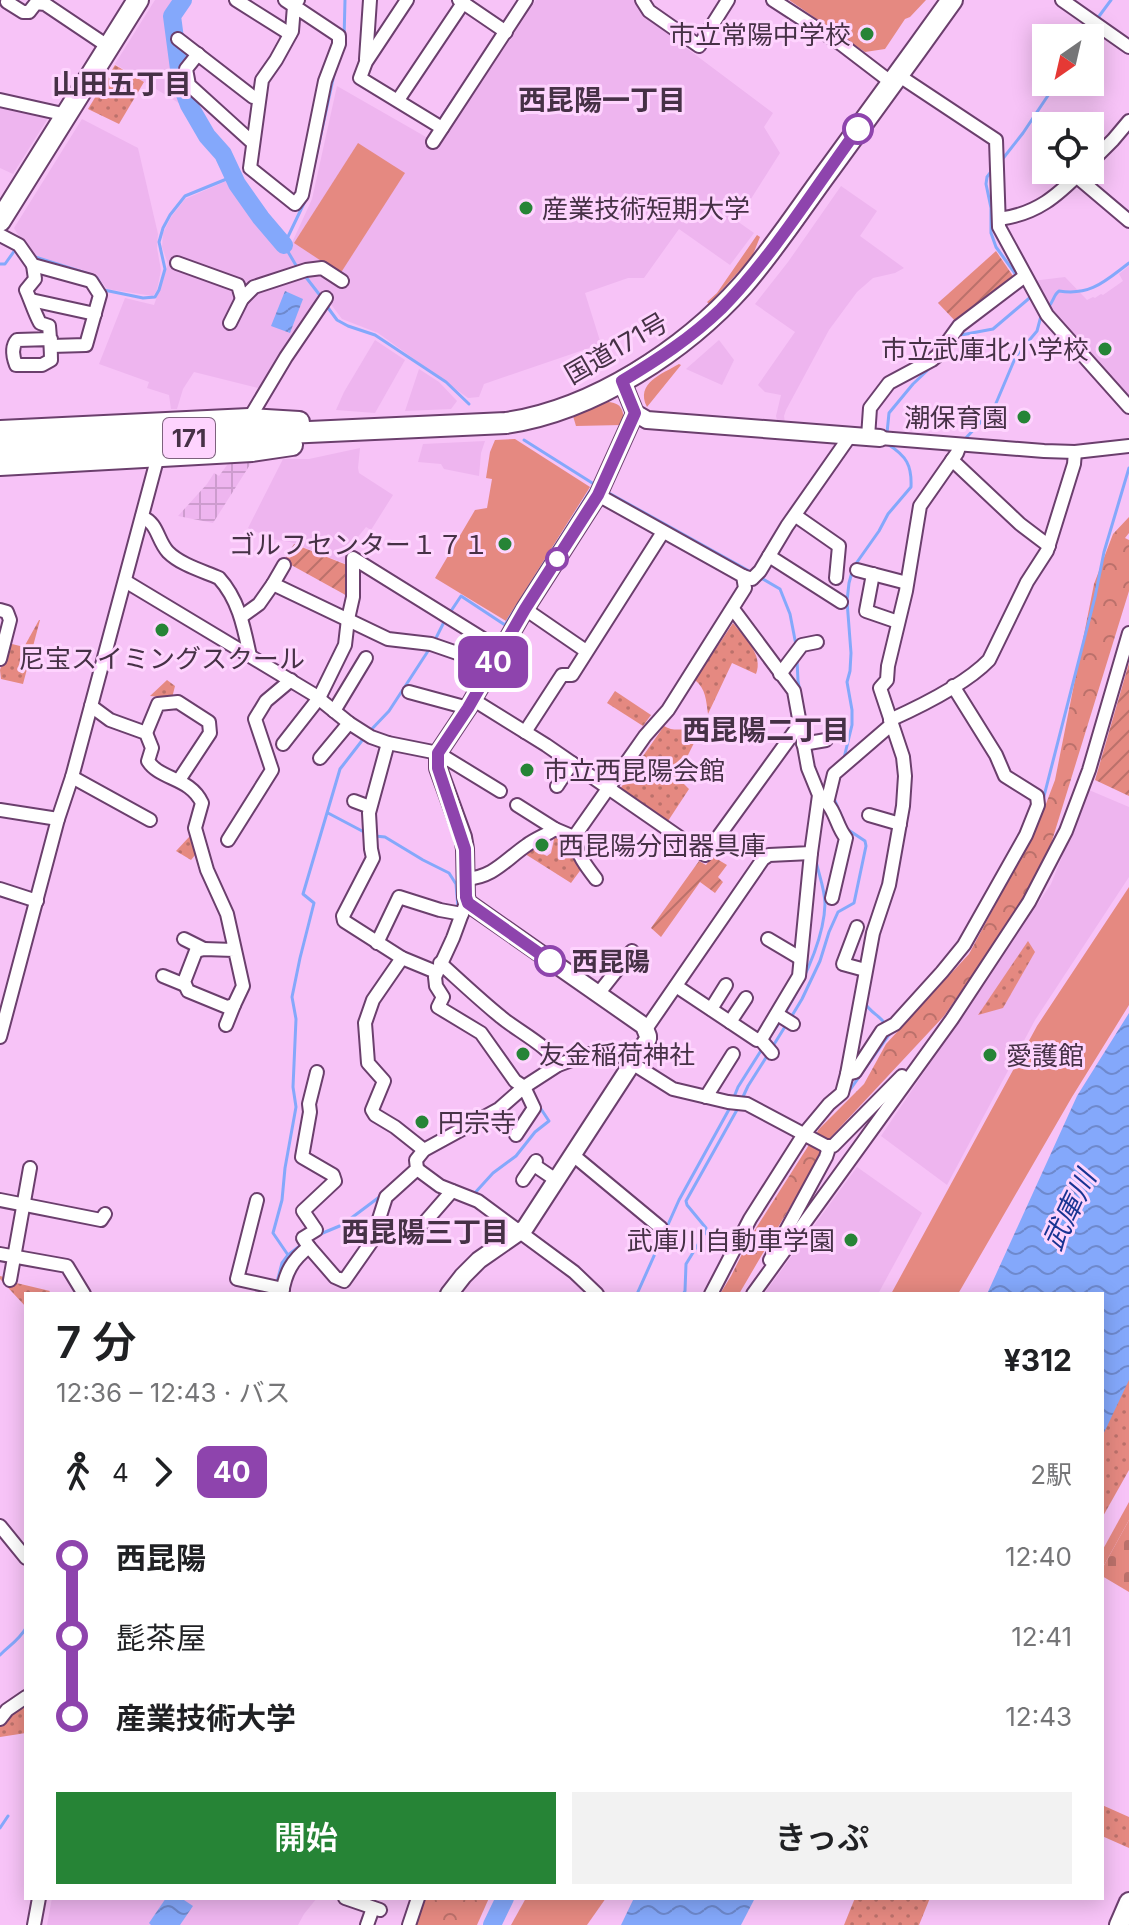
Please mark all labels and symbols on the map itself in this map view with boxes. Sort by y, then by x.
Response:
place label: 市立常陽中学校 [669,19,851,50]
north arrow [1032,24,1104,96]
marker: 市立常陽中学校 [858,25,876,43]
district label: 山田五丁目 [52,67,192,101]
district label: 西昆陽一丁目 [518,83,686,117]
unlabelled marker [843,114,873,144]
place label: 産業技術短期大学 [542,193,750,224]
marker: 産業技術短期大学 [517,199,535,217]
street label: 国道171号 [559,306,673,390]
place label: 市立武庫北小学校 [881,334,1089,365]
marker: 市立武庫北小学校 [1096,340,1114,358]
place label: 潮保育園 [904,402,1008,433]
marker: 潮保育園 [1015,408,1033,426]
road number: 171 [163,418,215,458]
place label: ゴルフセンター１７１ [229,529,489,560]
marker: ゴルフセンター１７１ [496,535,514,553]
unlabelled marker [546,548,568,570]
marker: 尼宝スイミングスクール [153,621,171,639]
line badge: 40 [457,636,529,688]
place label: 尼宝スイミングスクール [19,643,305,674]
district label: 西昆陽二丁目 [682,713,850,747]
place label: 市立西昆陽会館 [543,755,725,786]
marker: 市立西昆陽会館 [518,761,536,779]
place label: 西昆陽分団器具庫 [558,830,766,861]
marker: 西昆陽分団器具庫 [533,836,551,854]
marker: 西昆陽 [535,946,565,976]
place label: 西昆陽 [572,946,650,977]
place label: 友金稲荷神社 [539,1039,695,1070]
place label: 愛護館 [1006,1040,1084,1071]
marker: 友金稲荷神社 [514,1045,532,1063]
marker: 愛護館 [981,1046,999,1064]
place label: 円宗寺 [438,1107,516,1138]
marker: 円宗寺 [413,1113,431,1131]
water label: 武庫川 [1035,1162,1104,1255]
district label: 西昆陽三丁目 [341,1215,509,1249]
place label: 武庫川自動車学園 [627,1225,835,1256]
marker: 武庫川自動車学園 [842,1231,860,1249]

